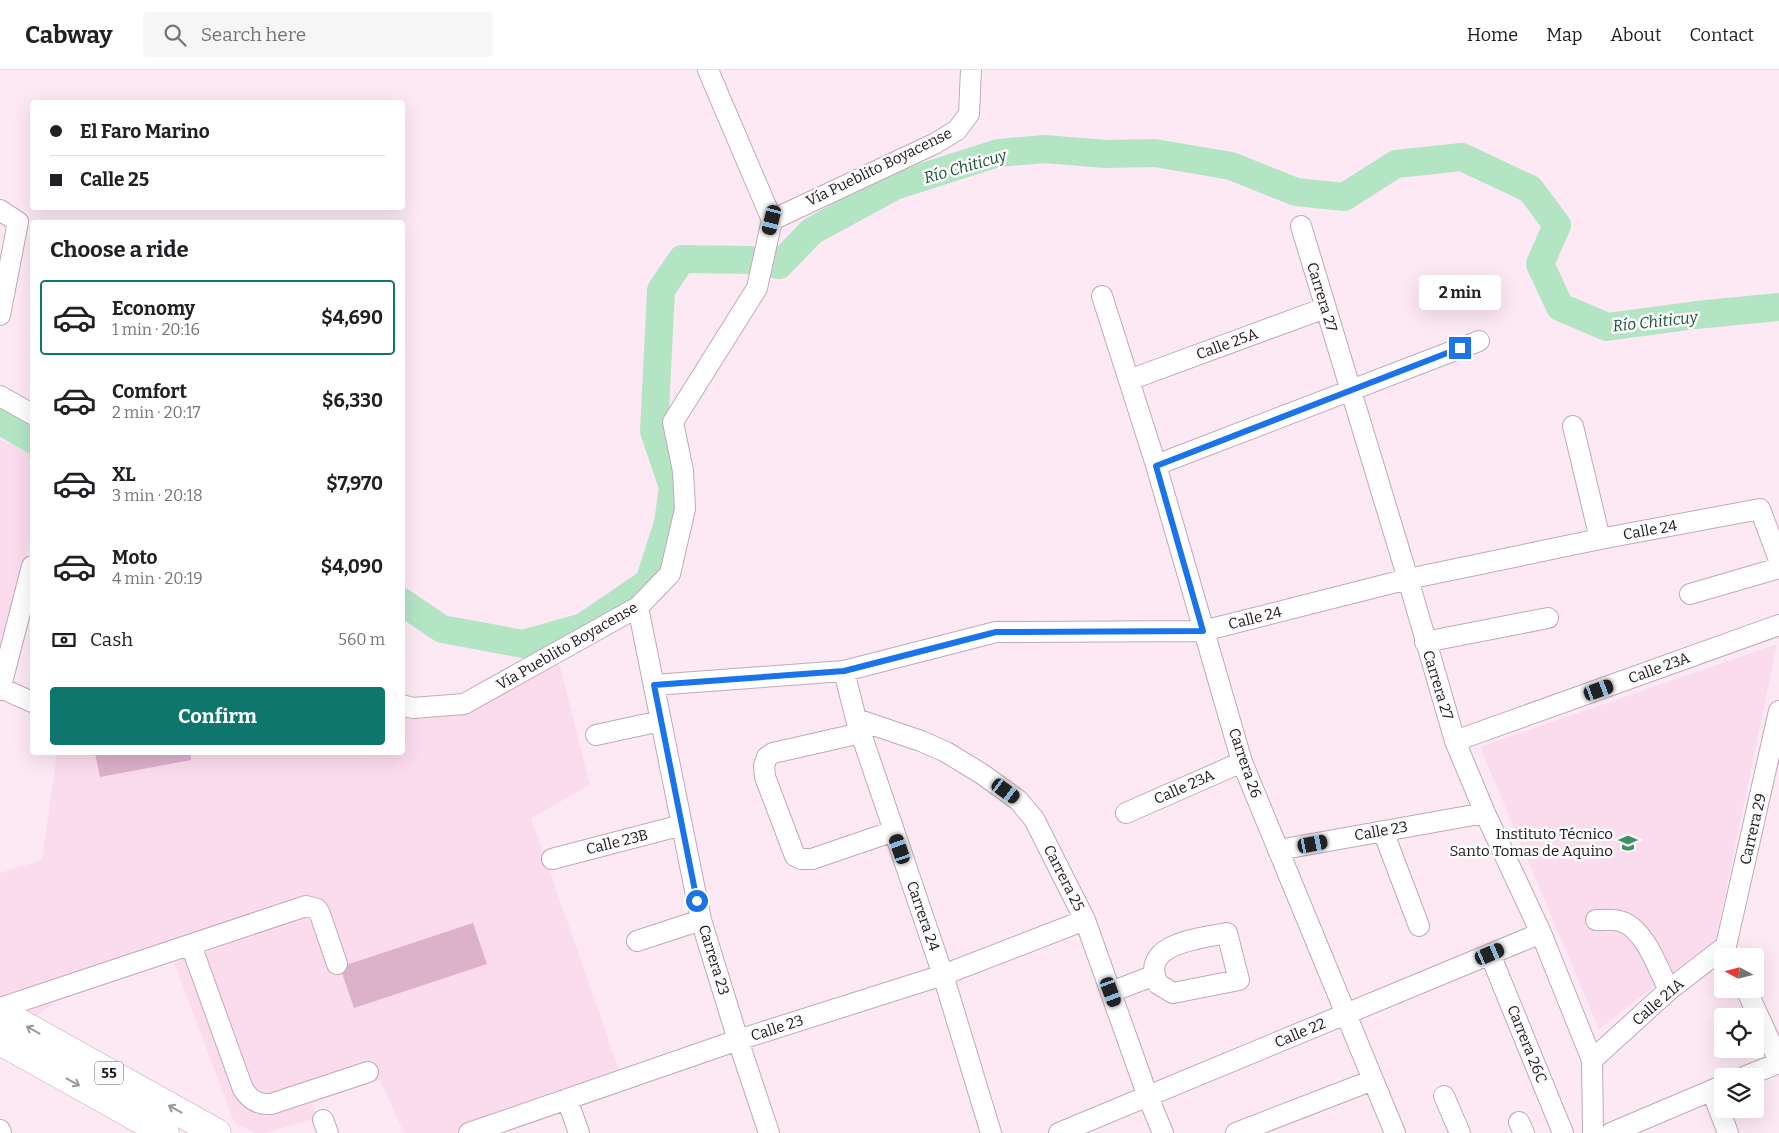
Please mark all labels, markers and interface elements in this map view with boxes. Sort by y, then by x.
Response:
search box [143,12,493,57]
text: Cabway [25,21,113,49]
icon: search [161,21,189,49]
text: Search here [201,23,306,46]
text: Home [1467,24,1518,46]
text: Map [1546,24,1582,46]
text: About [1610,24,1661,46]
text: Contact [1689,24,1754,46]
text: El Faro Marino [80,120,210,143]
street label: Vía Pueblito Boyacense [803,124,955,210]
water label: Río Chiticuy [922,145,1010,187]
text: Calle 25 [80,168,149,191]
car [761,204,782,236]
text: Choose a ride [50,236,189,263]
street label: Carrera 27 [1303,260,1341,334]
callout: 2 min [1419,276,1501,310]
text: 2 min [1439,283,1481,302]
icon: car [52,295,97,340]
text: Economy [112,297,195,320]
text: $4,690 [321,306,383,329]
water label: Río Chiticuy [1612,308,1699,335]
text: 1 min · 20:16 [112,320,200,339]
street label: Calle 25A [1194,324,1261,363]
route end [1449,337,1471,359]
icon: car [52,378,97,423]
text: Comfort [112,380,187,403]
text: $6,330 [322,389,383,412]
text: 2 min · 20:17 [112,403,201,422]
icon: car [52,461,97,506]
text: XL [112,463,136,486]
text: $7,970 [326,472,383,495]
text: 3 min · 20:18 [112,486,203,505]
street label: Calle 24 [1622,516,1679,544]
icon: car [52,544,97,589]
text: Moto [112,546,158,569]
text: $4,090 [321,555,383,578]
text: 4 min · 20:19 [112,569,203,588]
street label: Vía Pueblito Boyacense [493,598,641,694]
street label: Calle 24 [1226,603,1284,633]
icon: cash [50,626,78,654]
text: Cash [90,628,133,651]
text: 560 m [338,630,385,649]
street label: Carrera 27 [1419,648,1457,722]
street label: Calle 23A [1626,648,1693,687]
car [1582,678,1615,702]
button: Confirm [50,687,385,745]
street label: Carrera 26 [1225,726,1265,801]
street label: Calle 23A [1151,766,1217,808]
car [989,776,1022,806]
street label: Carrera 29 [1736,792,1770,866]
street label: Calle 23 [1353,817,1409,845]
place label: Instituto Técnico Santo Tomas de Aquino [1449,825,1613,860]
street label: Calle 23B [584,826,650,858]
car [888,832,911,866]
school or university icon: Instituto Técnico Santo Tomas de Aquino [1617,832,1639,854]
car [1296,834,1329,854]
street label: Carrera 25 [1040,842,1088,914]
street label: Carrera 24 [903,879,943,954]
route start [686,890,708,912]
street label: Carrera 23 [695,923,733,997]
car [1473,941,1506,967]
north arrow [1714,948,1764,998]
map controls [1714,948,1764,1118]
car [1098,975,1123,1009]
street label: Calle 21A [1629,975,1688,1029]
street label: Carrera 26C [1503,1002,1551,1086]
button: locate [1714,1008,1764,1058]
street label: Calle 23 [748,1011,806,1045]
street label: Calle 22 [1272,1014,1328,1052]
one-way arrow [26,1025,40,1035]
road number: 55 [95,1061,123,1084]
button: layers [1714,1068,1764,1118]
one-way arrow [66,1077,81,1087]
one-way arrow [168,1104,182,1114]

